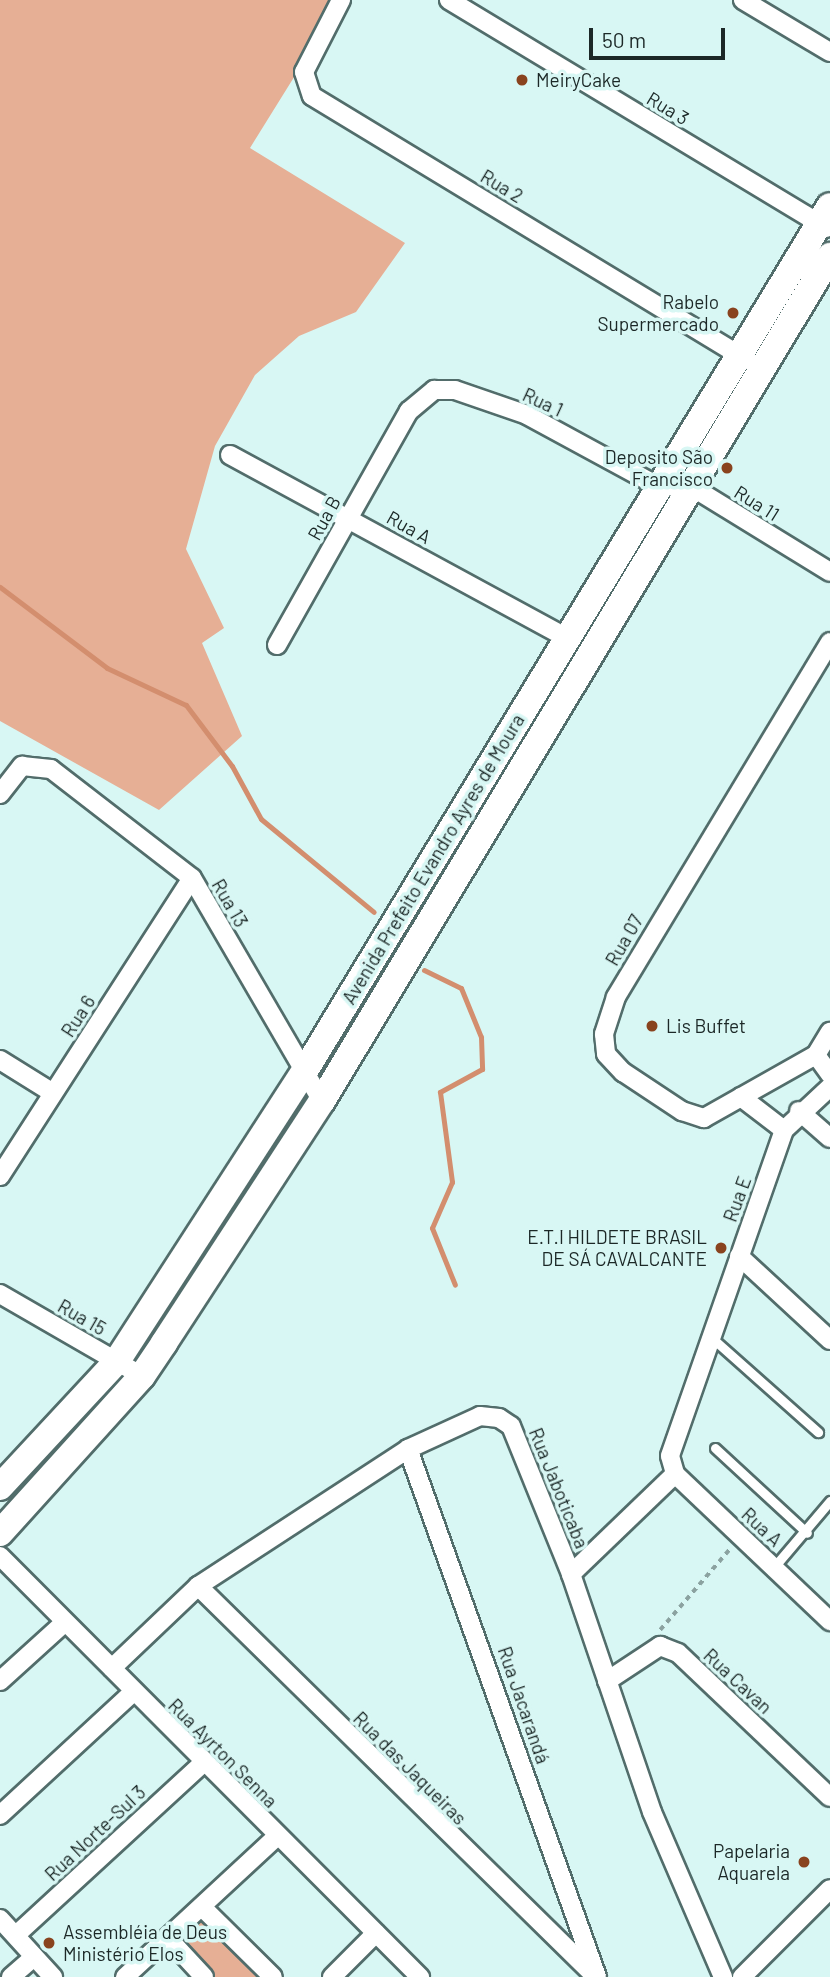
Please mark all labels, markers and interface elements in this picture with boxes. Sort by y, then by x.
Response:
scale bar [592,14,728,58]
text: 50 m [602,27,646,52]
place label: MeiryCake [536,69,621,91]
marker: MeiryCake [514,72,530,88]
street label: Rua 3 [643,87,693,129]
street label: Rua 2 [477,165,527,207]
place label: Rabelo Supermercado [597,291,719,335]
marker: Rabelo Supermercado [725,305,741,321]
street label: Rua 1 [519,383,567,421]
place label: Deposito São Francisco [605,446,713,490]
marker: Deposito São Francisco [719,460,735,476]
street label: Rua 11 [730,480,784,526]
street label: Rua B [303,492,345,544]
street label: Rua A [383,506,435,548]
street label: Avenida Prefeito Evandro Ayres de Moura [337,710,529,1008]
street label: Rua 13 [207,875,253,931]
street label: Rua 07 [600,910,648,970]
street label: Rua 6 [56,991,100,1041]
place label: Lis Buffet [666,1015,746,1037]
marker: Lis Buffet [644,1018,660,1034]
street label: Rua E [718,1173,756,1225]
place label: E.T.I HILDETE BRASIL DE SÁ CAVALCANTE [527,1226,707,1270]
marker: E.T.I HILDETE BRASIL DE SÁ CAVALCANTE [713,1240,729,1256]
street label: Rua 15 [54,1294,110,1340]
street label: Rua Jaboticaba [524,1424,594,1552]
street label: Rua A [737,1503,787,1551]
street label: Rua Jacarandá [493,1643,555,1767]
street label: Rua Cavan [699,1644,777,1718]
street label: Rua Ayrton Senna [164,1694,282,1812]
street label: Rua das Jaqueiras [349,1707,471,1829]
street label: Rua Norte-Sul 3 [40,1781,150,1885]
place label: Papelaria Aquarela [713,1840,790,1884]
marker: Papelaria Aquarela [796,1854,812,1870]
place label: Assembléia de Deus Ministério Elos [63,1921,227,1965]
marker: Assembléia de Deus Ministério Elos [41,1935,57,1951]

